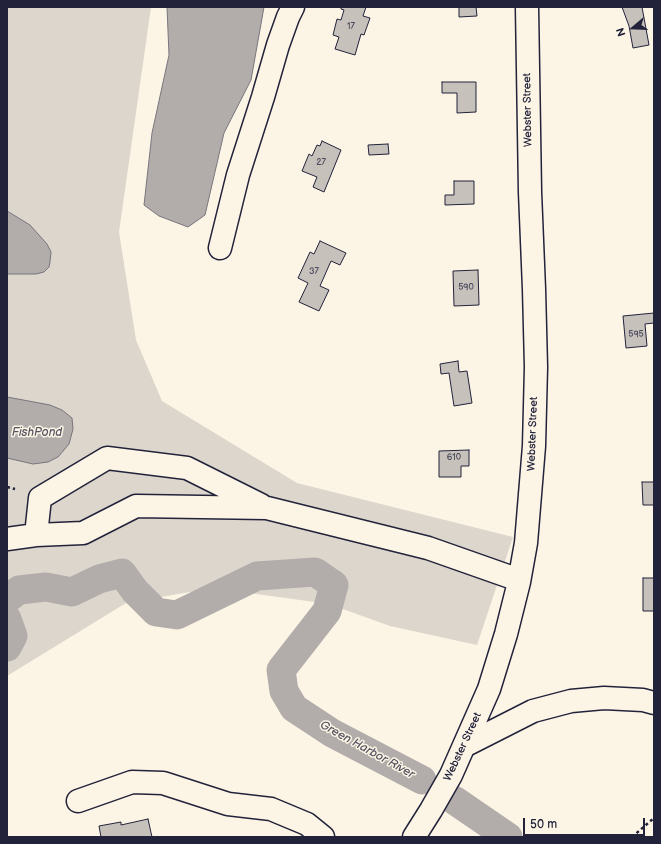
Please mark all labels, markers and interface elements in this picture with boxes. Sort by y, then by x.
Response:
north arrow [613,8,653,48]
house number: 17 [347,22,355,32]
text: N [614,26,629,38]
street label: Webster Street [521,73,535,147]
house number: 27 [316,158,326,168]
house number: 37 [309,267,319,277]
house number: 590 [458,283,474,293]
house number: 595 [628,330,644,340]
street label: Webster Street [525,397,541,471]
water label: FishPond [12,426,62,440]
house number: 610 [447,453,461,463]
street label: Webster Street [441,711,485,783]
water label: Green Harbor River [317,718,417,782]
scale bar [525,810,647,836]
text: 50 m [530,817,557,832]

